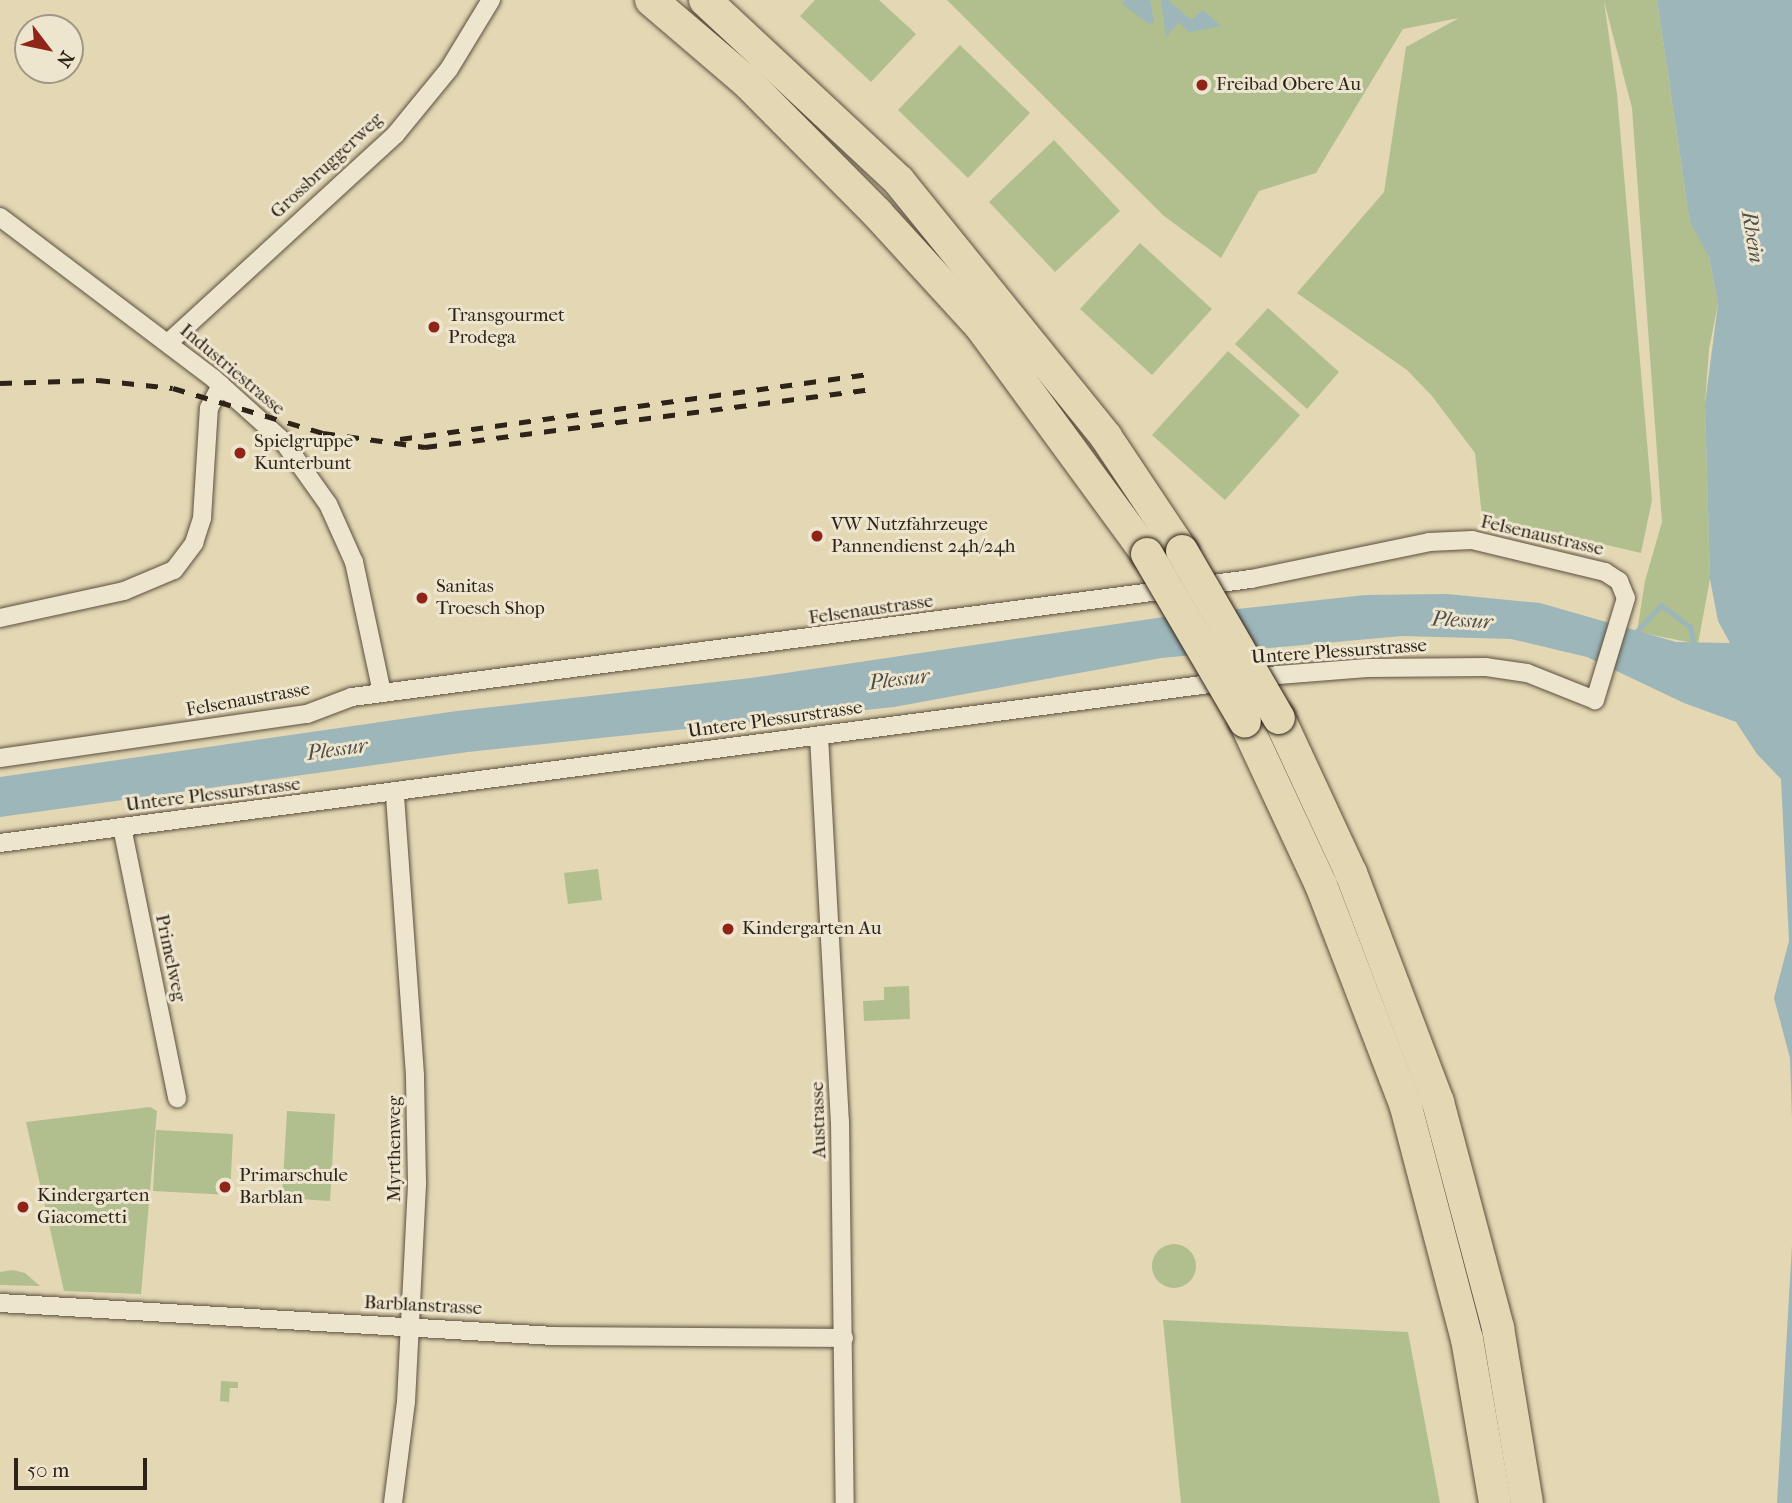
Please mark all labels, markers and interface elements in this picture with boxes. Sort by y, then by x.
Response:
north arrow [14,14,84,84]
text: N [52,47,78,71]
place label: Freibad Obere Au [1216,74,1361,96]
marker: Freibad Obere Au [1194,77,1210,93]
street label: Grossbruggerweg [266,108,388,224]
water label: Rhein [1736,209,1770,265]
place label: Transgourmet Prodega [448,305,565,349]
street label: Industriestrasse [175,319,289,421]
marker: Transgourmet Prodega [426,319,442,335]
place label: Spielgruppe Kunterbunt [254,431,353,475]
marker: Spielgruppe Kunterbunt [232,445,248,461]
street label: Felsenaustrasse [1478,511,1606,561]
place label: VW Nutzfahrzeuge Pannendienst 24h/24h [831,514,1015,558]
marker: VW Nutzfahrzeuge Pannendienst 24h/24h [809,528,825,544]
place label: Sanitas Troesch Shop [436,576,545,620]
marker: Sanitas Troesch Shop [414,590,430,606]
street label: Felsenaustrasse [807,590,935,630]
water label: Plessur [1431,606,1493,634]
street label: Untere Plessurstrasse [1250,634,1428,670]
water label: Plessur [867,663,931,695]
street label: Felsenaustrasse [184,678,312,722]
street label: Untere Plessurstrasse [686,696,864,744]
water label: Plessur [305,732,369,766]
street label: Untere Plessurstrasse [124,773,302,817]
street label: Primelweg [150,912,190,1004]
place label: Kindergarten Au [742,918,881,940]
marker: Kindergarten Au [720,921,736,937]
street label: Austrasse [806,1081,832,1159]
street label: Myrthenweg [384,1096,406,1202]
place label: Primarschule Barblan [239,1165,348,1209]
marker: Primarschule Barblan [217,1179,233,1195]
place label: Kindergarten Giacometti [37,1185,149,1229]
marker: Kindergarten Giacometti [15,1199,31,1215]
street label: Barblanstrasse [363,1292,483,1320]
scale bar [18,1444,150,1488]
text: 50 m [27,1458,70,1482]

